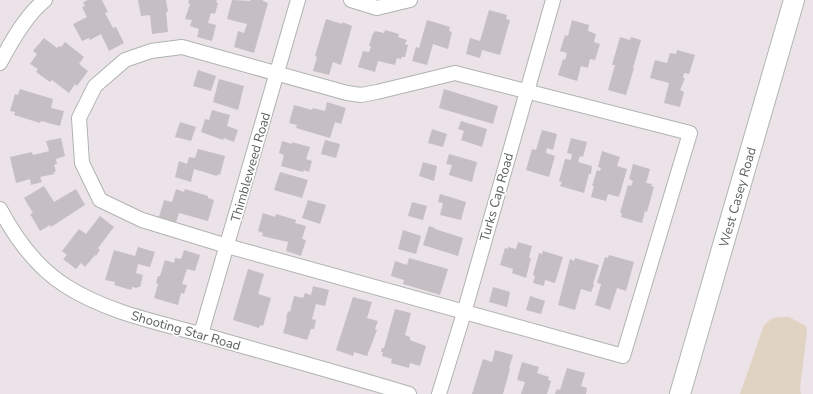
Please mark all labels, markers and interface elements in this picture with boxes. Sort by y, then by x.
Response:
street label: Thimbleweed Road [227,110,275,224]
street label: West Casey Road [715,145,761,249]
street label: Turks Cap Road [476,151,518,244]
street label: Shooting Star Road [129,307,243,355]

